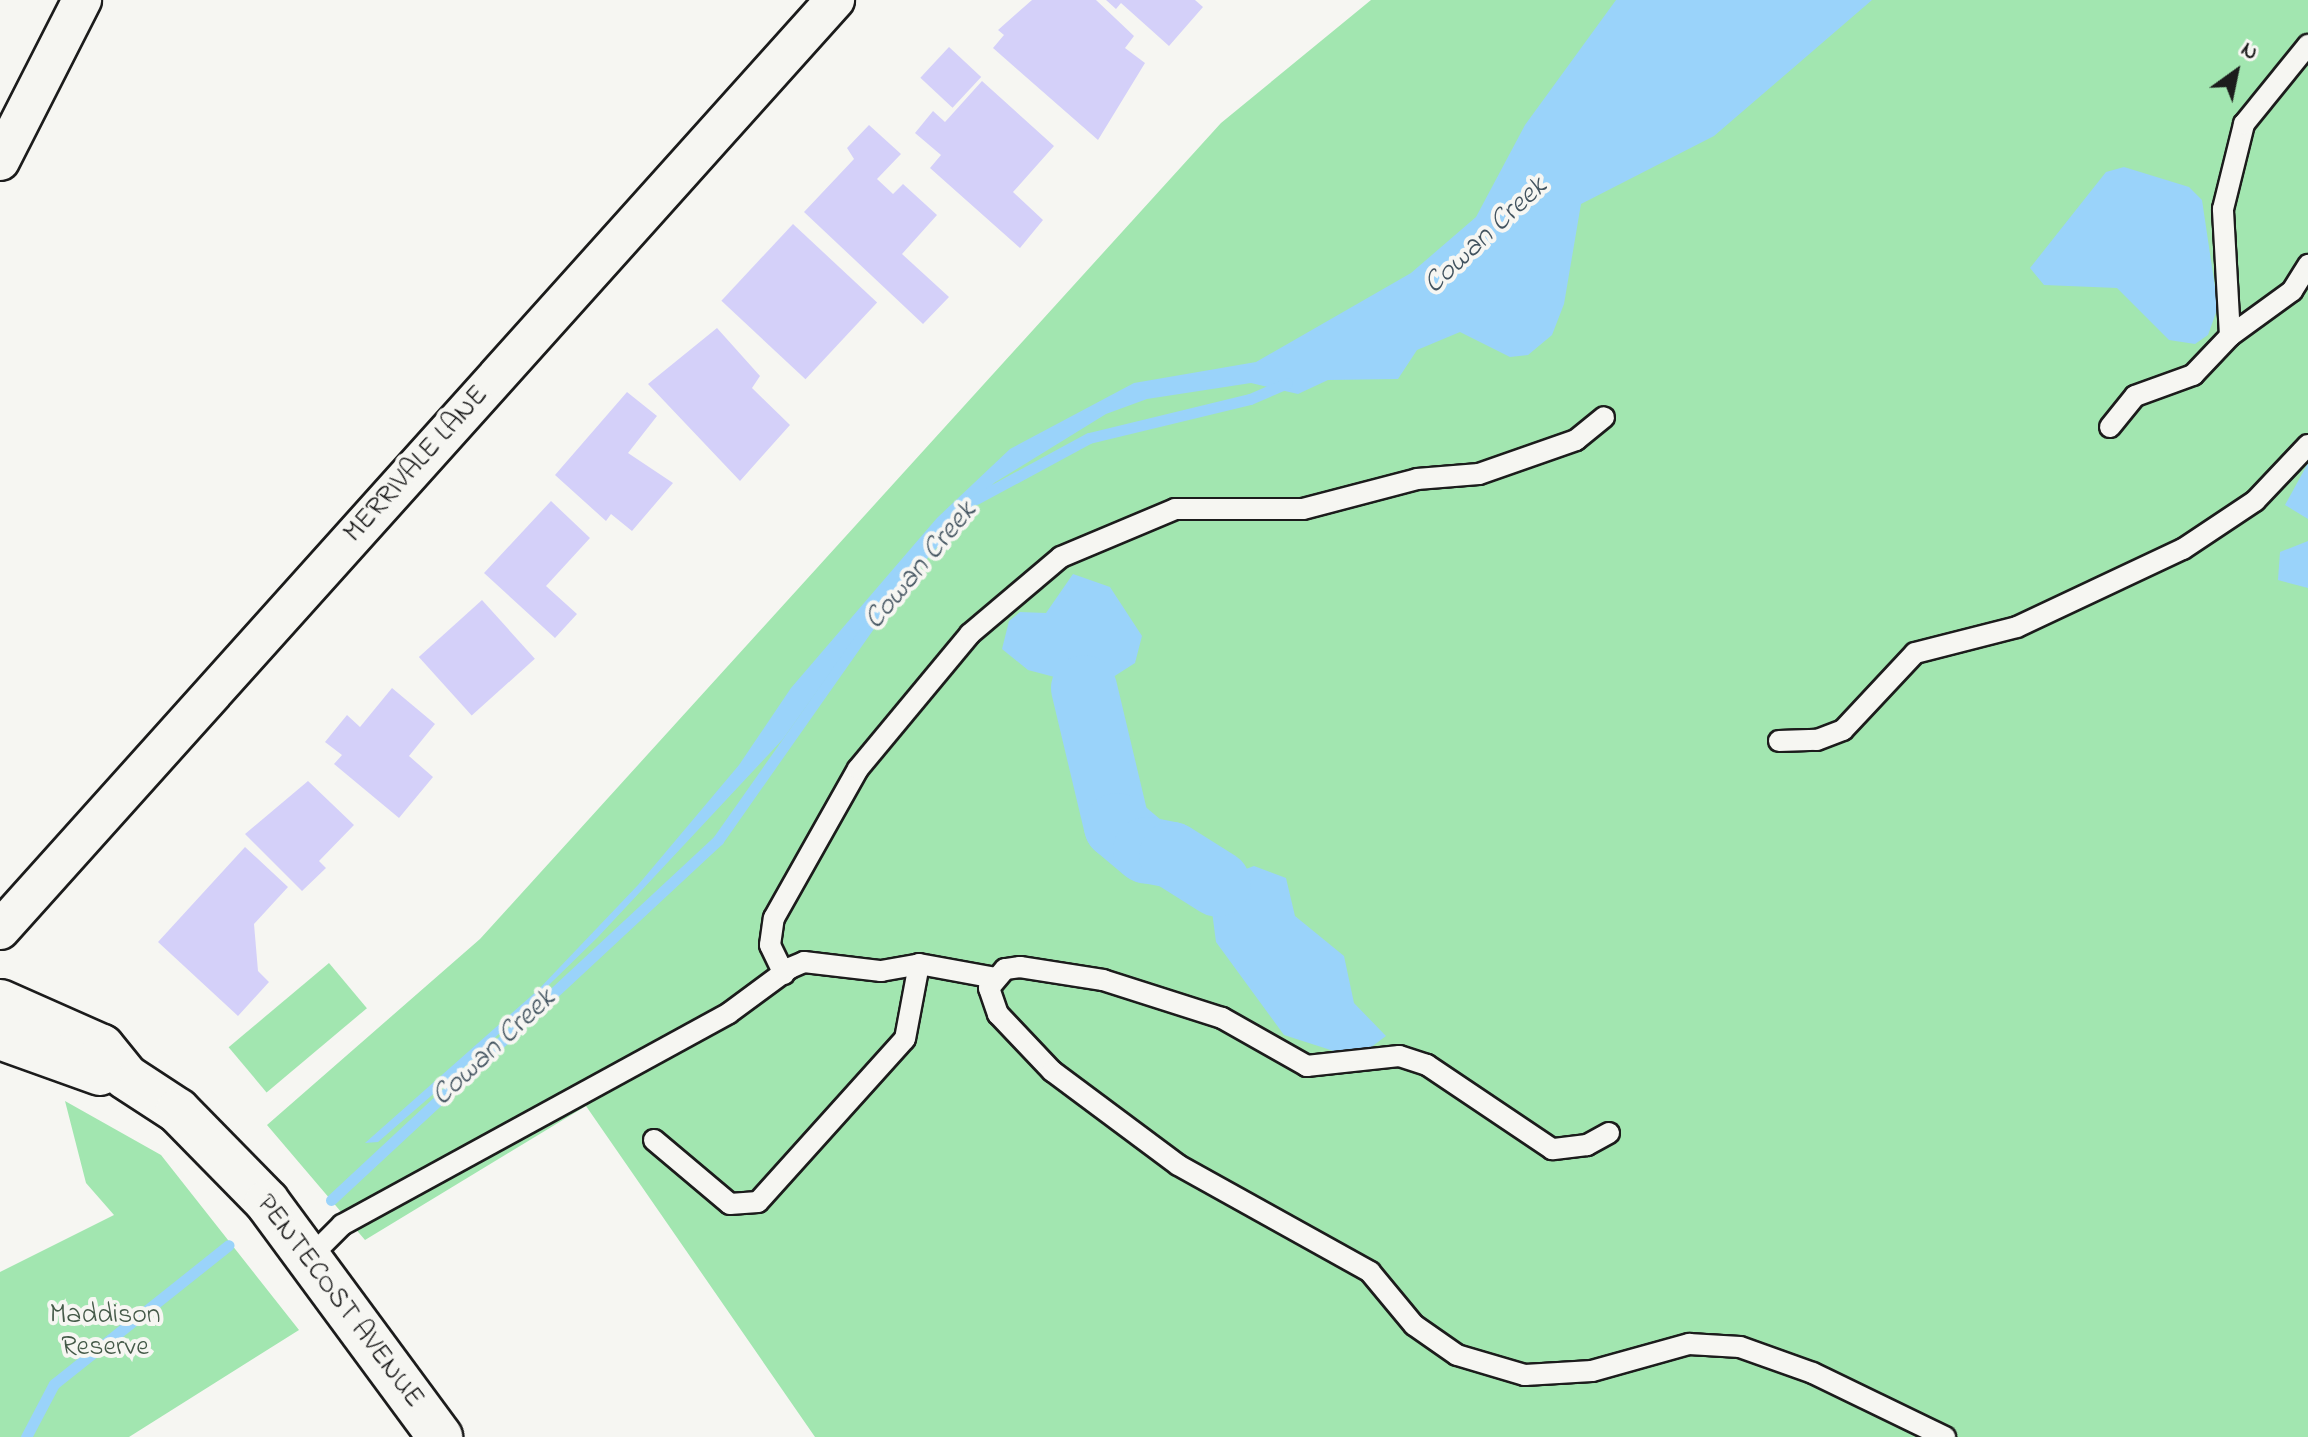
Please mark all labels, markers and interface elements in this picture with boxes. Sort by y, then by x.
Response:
north arrow [2196,32,2276,112]
text: N [2234,34,2264,69]
water label: Cowan Creek [1417,170,1555,302]
street label: MERRIVALE LANE [338,380,496,550]
water label: Cowan Creek [857,495,985,637]
water label: Cowan Creek [425,982,563,1114]
street label: PENTECOST AVENUE [248,1189,430,1415]
park label: Maddison Reserve [49,1299,161,1365]

